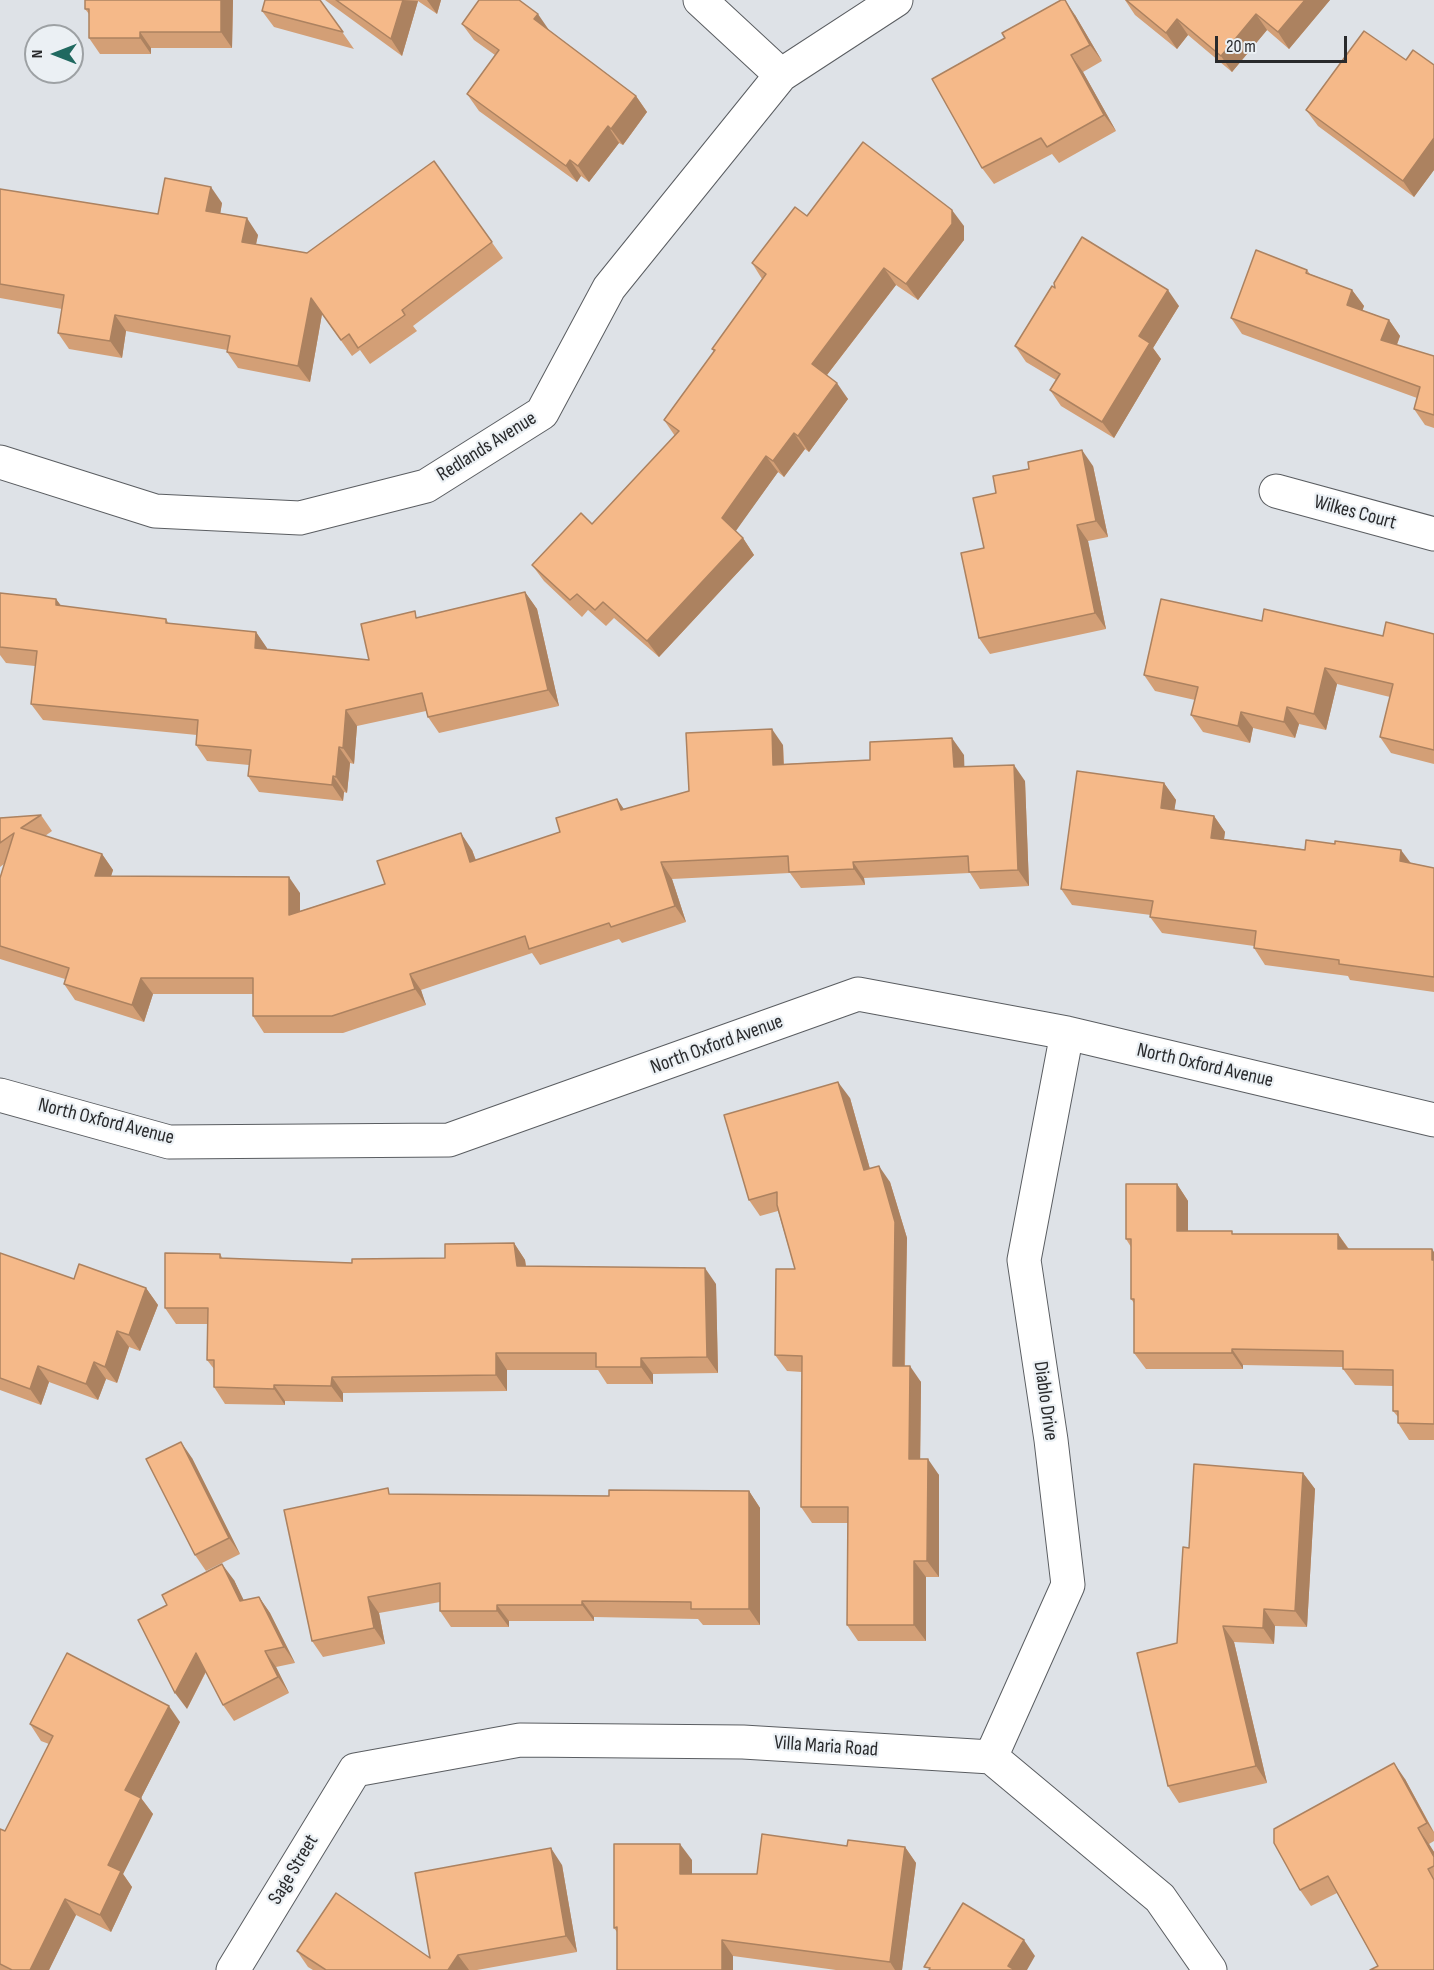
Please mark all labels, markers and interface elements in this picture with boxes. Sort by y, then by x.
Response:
north arrow [24,24,84,84]
scale bar [1218,24,1350,62]
text: 20 m [1226,36,1256,57]
text: N [28,50,47,58]
street label: Redlands Avenue [433,407,541,487]
street label: Wilkes Court [1311,490,1399,536]
street label: North Oxford Avenue [648,1010,786,1080]
street label: North Oxford Avenue [1135,1039,1275,1093]
street label: North Oxford Avenue [36,1094,176,1150]
street label: Diablo Drive [1028,1360,1062,1442]
street label: Villa Maria Road [773,1731,879,1763]
street label: Sage Street [264,1831,324,1909]

